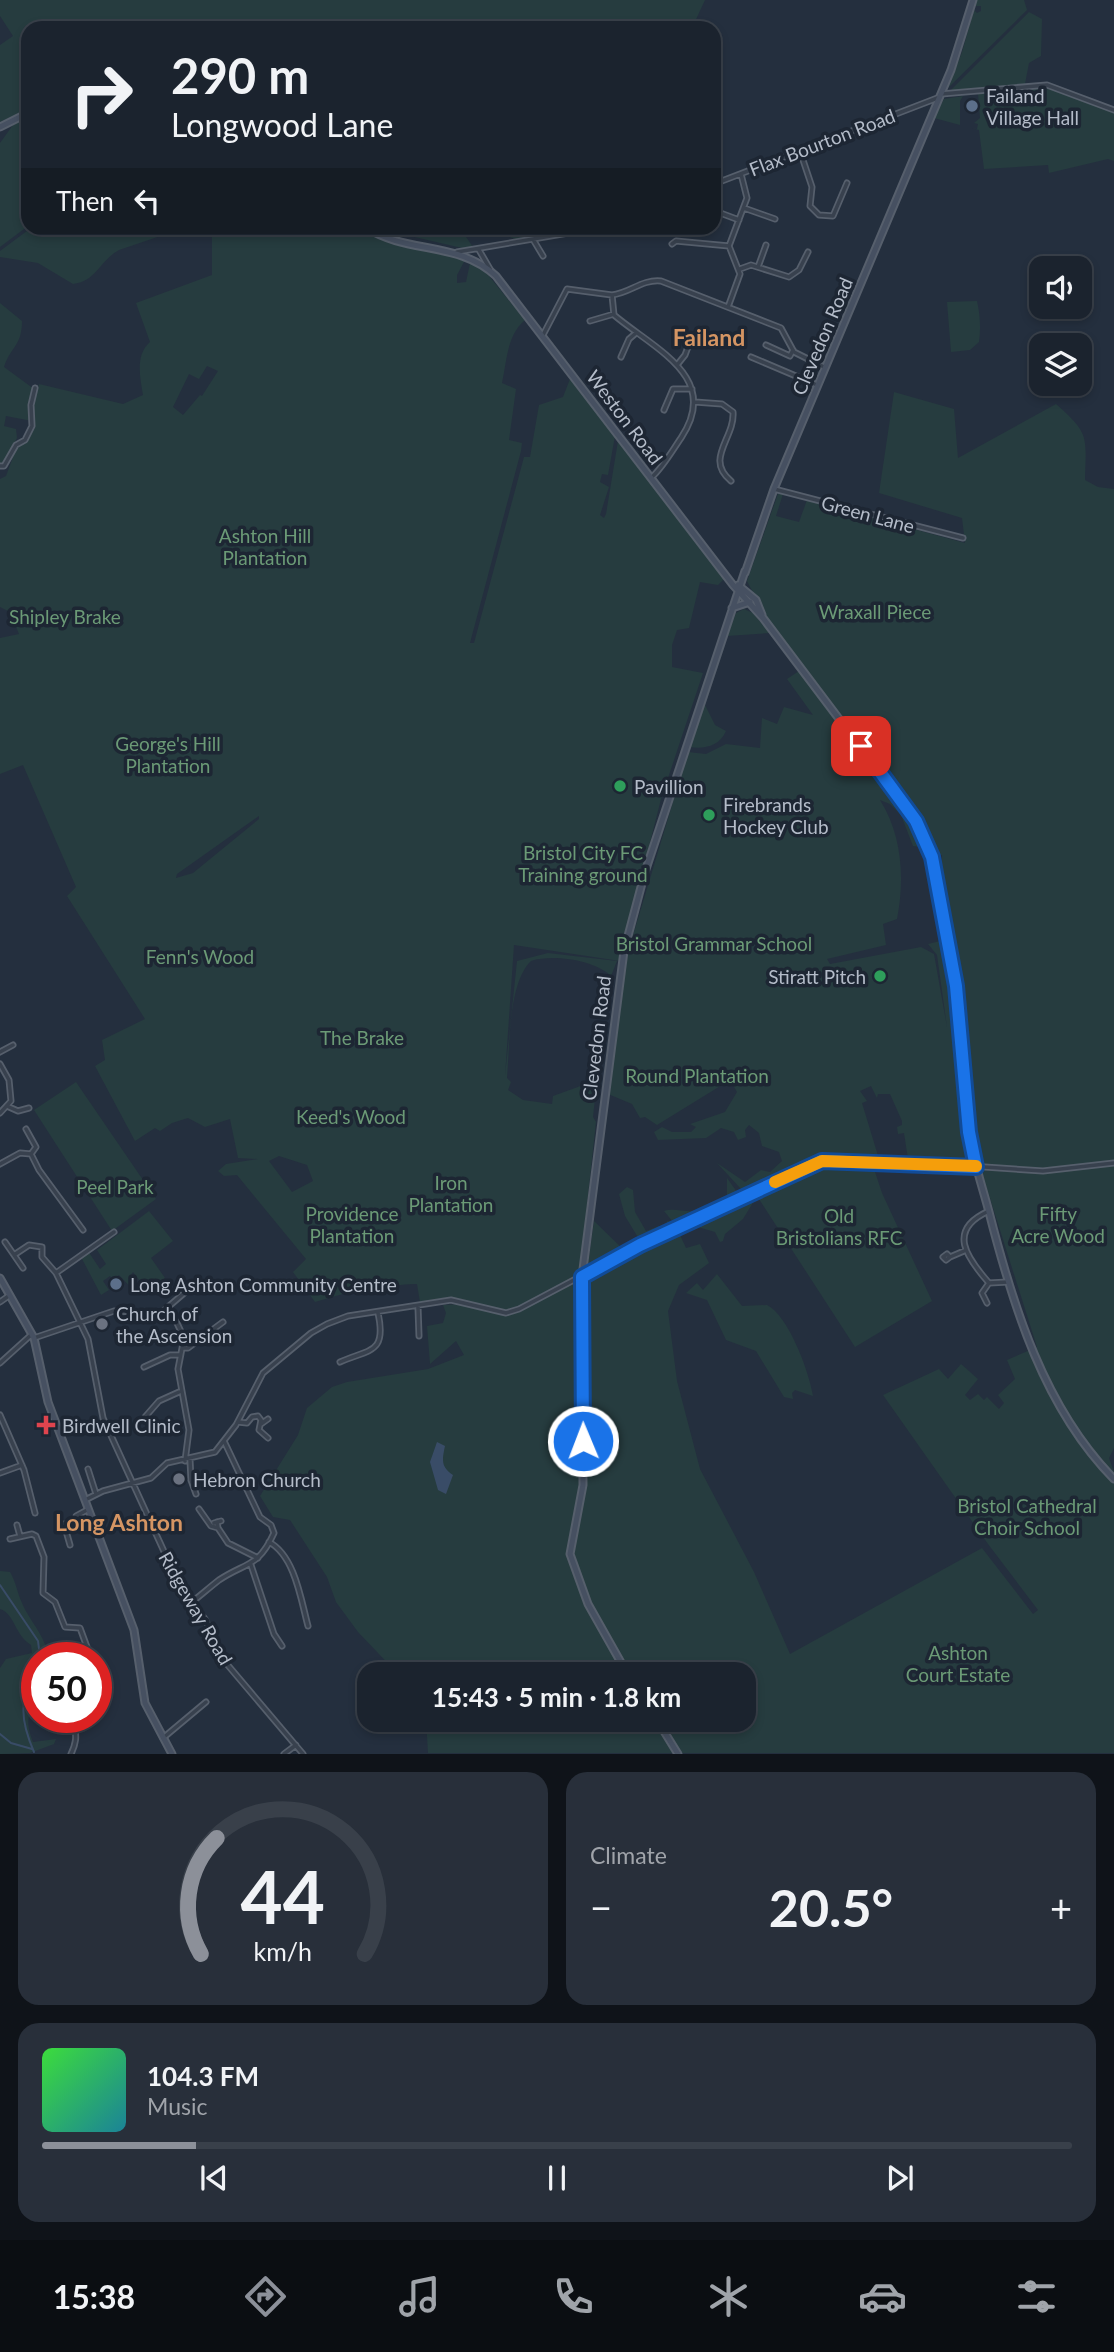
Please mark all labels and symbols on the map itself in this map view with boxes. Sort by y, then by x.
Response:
place label: Failand Village Hall [986,84,1079,129]
marker: Failand Village Hall [964,98,980,114]
street label: Flax Bourton Road [746,104,898,180]
street label: Clevedon Road [787,274,857,398]
district label: Failand [673,323,745,351]
street label: Weston Road [582,365,668,469]
street label: Green Lane [819,491,917,537]
park label: Ashton Hill Plantation [219,524,311,569]
park label: Wraxall Piece [819,600,931,623]
park label: Shipley Brake [9,605,121,628]
pin [831,716,891,776]
park label: George's Hill Plantation [115,732,221,777]
place label: Pavillion [634,775,704,798]
marker: Pavillion [612,778,628,794]
place label: Firebrands Hockey Club [723,793,829,838]
marker: Firebrands Hockey Club [701,807,717,823]
park label: Bristol City FC Training ground [518,841,648,886]
park label: Bristol Grammar School [616,932,812,955]
park label: Fenn's Wood [146,945,254,968]
place label: Stiratt Pitch [768,965,866,988]
marker: Stiratt Pitch [872,968,888,984]
street label: Clevedon Road [577,974,615,1102]
park label: The Brake [320,1026,404,1049]
park label: Round Plantation [625,1064,769,1087]
park label: Keed's Wood [296,1105,406,1128]
park label: Iron Plantation [409,1171,493,1216]
park label: Peel Park [76,1175,154,1198]
park label: Providence Plantation [306,1202,398,1247]
park label: Fifty Acre Wood [1011,1202,1105,1247]
park label: Old Bristolians RFC [776,1204,903,1249]
place label: Long Ashton Community Centre [130,1273,397,1296]
marker: Long Ashton Community Centre [108,1276,124,1292]
place label: Church of the Ascension [116,1302,232,1347]
marker: Church of the Ascension [94,1316,110,1332]
position arrow [546,1404,620,1478]
place label: Birdwell Clinic [62,1414,180,1437]
marker: Birdwell Clinic [36,1415,56,1435]
place label: Hebron Church [193,1468,321,1491]
marker: Hebron Church [171,1471,187,1487]
park label: Bristol Cathedral Choir School [957,1494,1097,1539]
district label: Long Ashton [55,1508,183,1536]
street label: Ridgeway Road [154,1547,238,1669]
park label: Ashton Court Estate [906,1641,1010,1686]
speed limit sign: 50 [21,1642,112,1733]

